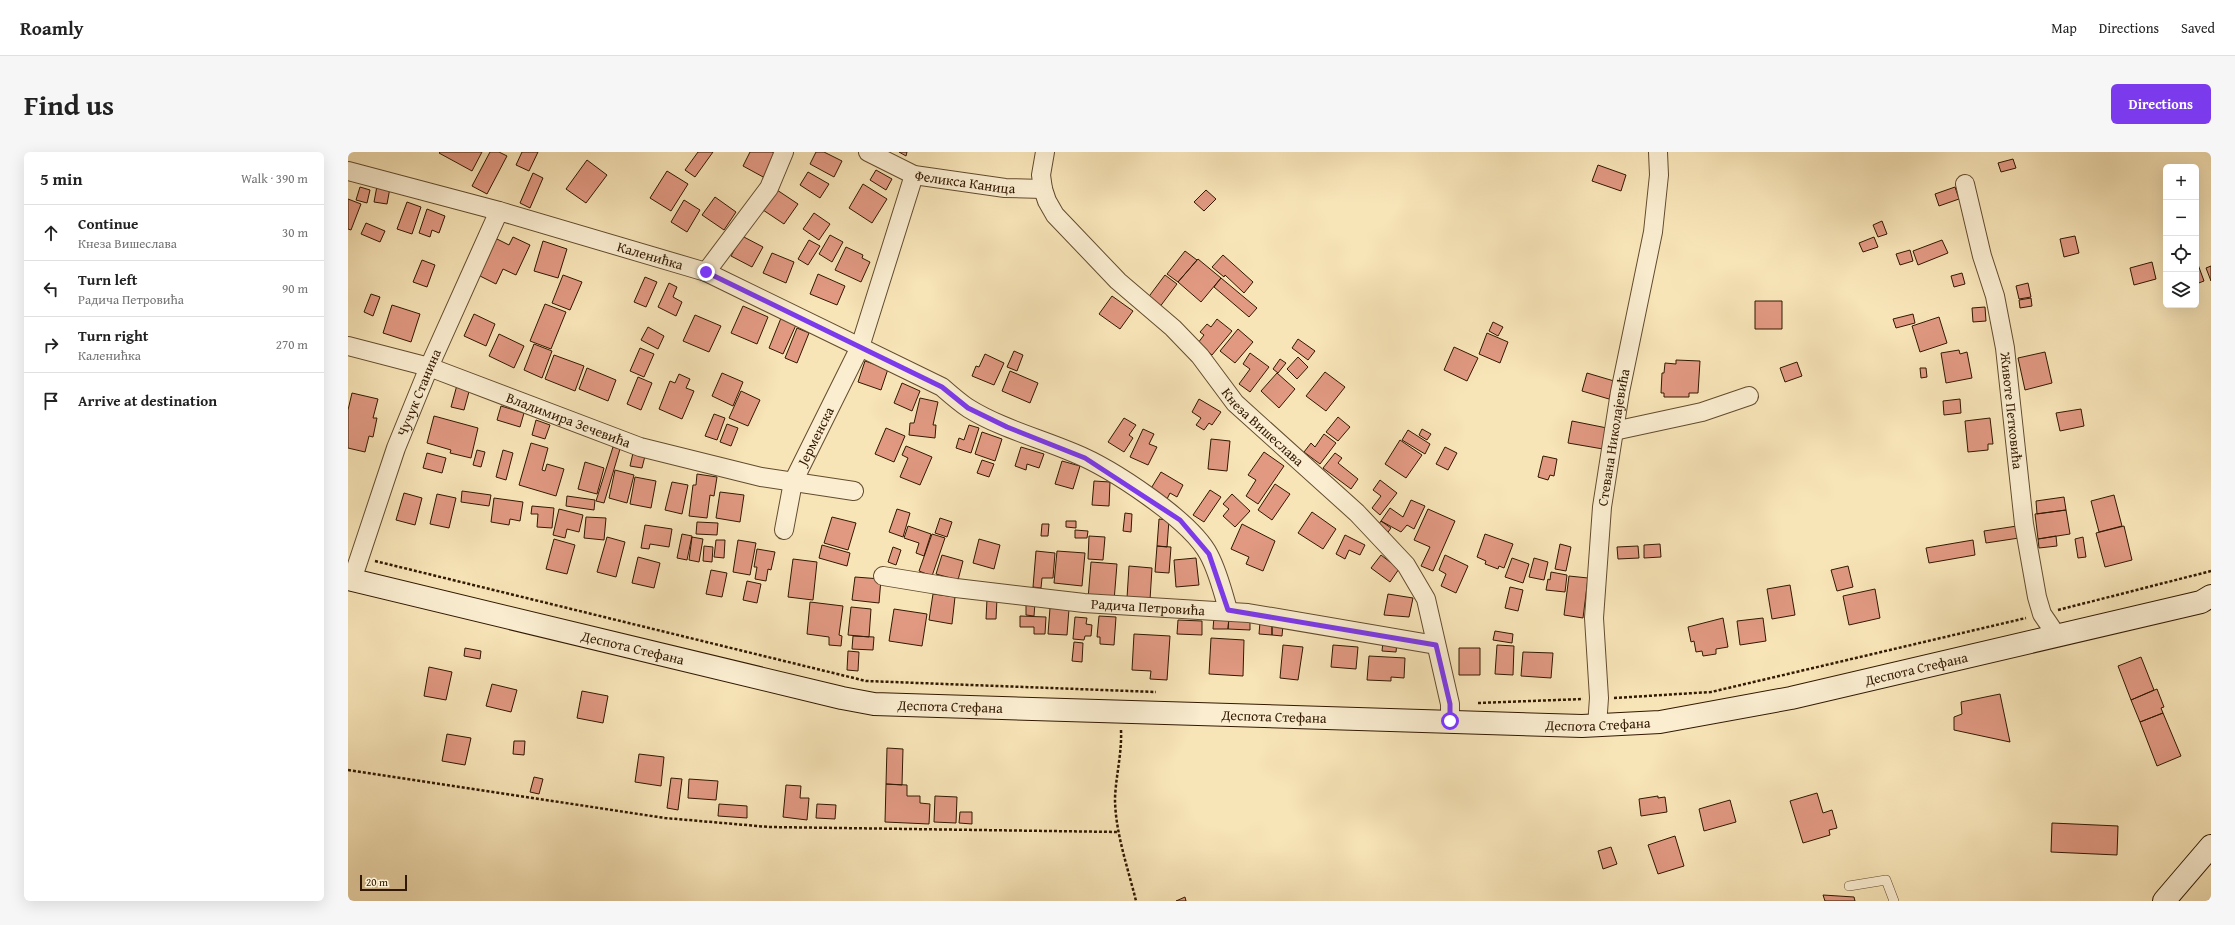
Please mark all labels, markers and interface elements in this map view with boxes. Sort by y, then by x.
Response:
text: Roamly [20,14,84,42]
text: Map [2051,18,2077,38]
text: Directions [2099,18,2159,38]
text: Saved [2181,18,2215,38]
text: Find us [24,84,114,125]
button: Directions [2111,84,2211,124]
map controls [2163,164,2199,308]
button: + [2163,164,2199,200]
street label: Феликса Каница [913,165,1016,198]
text: 5 min [40,166,82,191]
text: Walk · 390 m [241,169,308,188]
button: − [2163,200,2199,236]
text: Continue [78,213,139,234]
icon: ahead [40,222,62,244]
text: 30 m [282,223,308,242]
text: Кнеза Вишеслава [78,234,177,253]
street label: Каленићка [615,236,686,275]
button: locate [2163,236,2199,272]
route end [697,263,715,281]
text: Turn left [78,269,137,290]
button: layers [2163,272,2199,308]
icon: left [40,278,62,300]
text: 90 m [282,279,308,298]
text: Радича Петровића [78,290,184,309]
text: Turn right [78,325,149,346]
icon: right [40,334,62,356]
text: 270 m [276,335,308,354]
street label: Чучук Станина [392,345,446,439]
text: Каленићка [78,346,141,365]
street label: Животе Петковића [1995,350,2028,471]
street label: Стевана Николајевића [1592,367,1635,508]
street label: Кнеза Вишеслава [1217,384,1309,471]
street label: Владимира Зечевића [504,387,634,453]
icon: arrive [40,390,62,412]
text: Arrive at destination [78,390,217,411]
street label: Јерменска [792,403,839,471]
street label: Радича Петровића [1090,593,1206,620]
street label: Деспота Стефана [578,625,687,670]
street label: Деспота Стефана [1862,647,1970,691]
street label: Деспота Стефана [896,695,1003,718]
street label: Деспота Стефана [1220,705,1327,728]
route start [1441,712,1459,730]
street label: Деспота Стефана [1544,712,1651,736]
scale bar [360,873,407,892]
text: 20 m [366,874,388,890]

